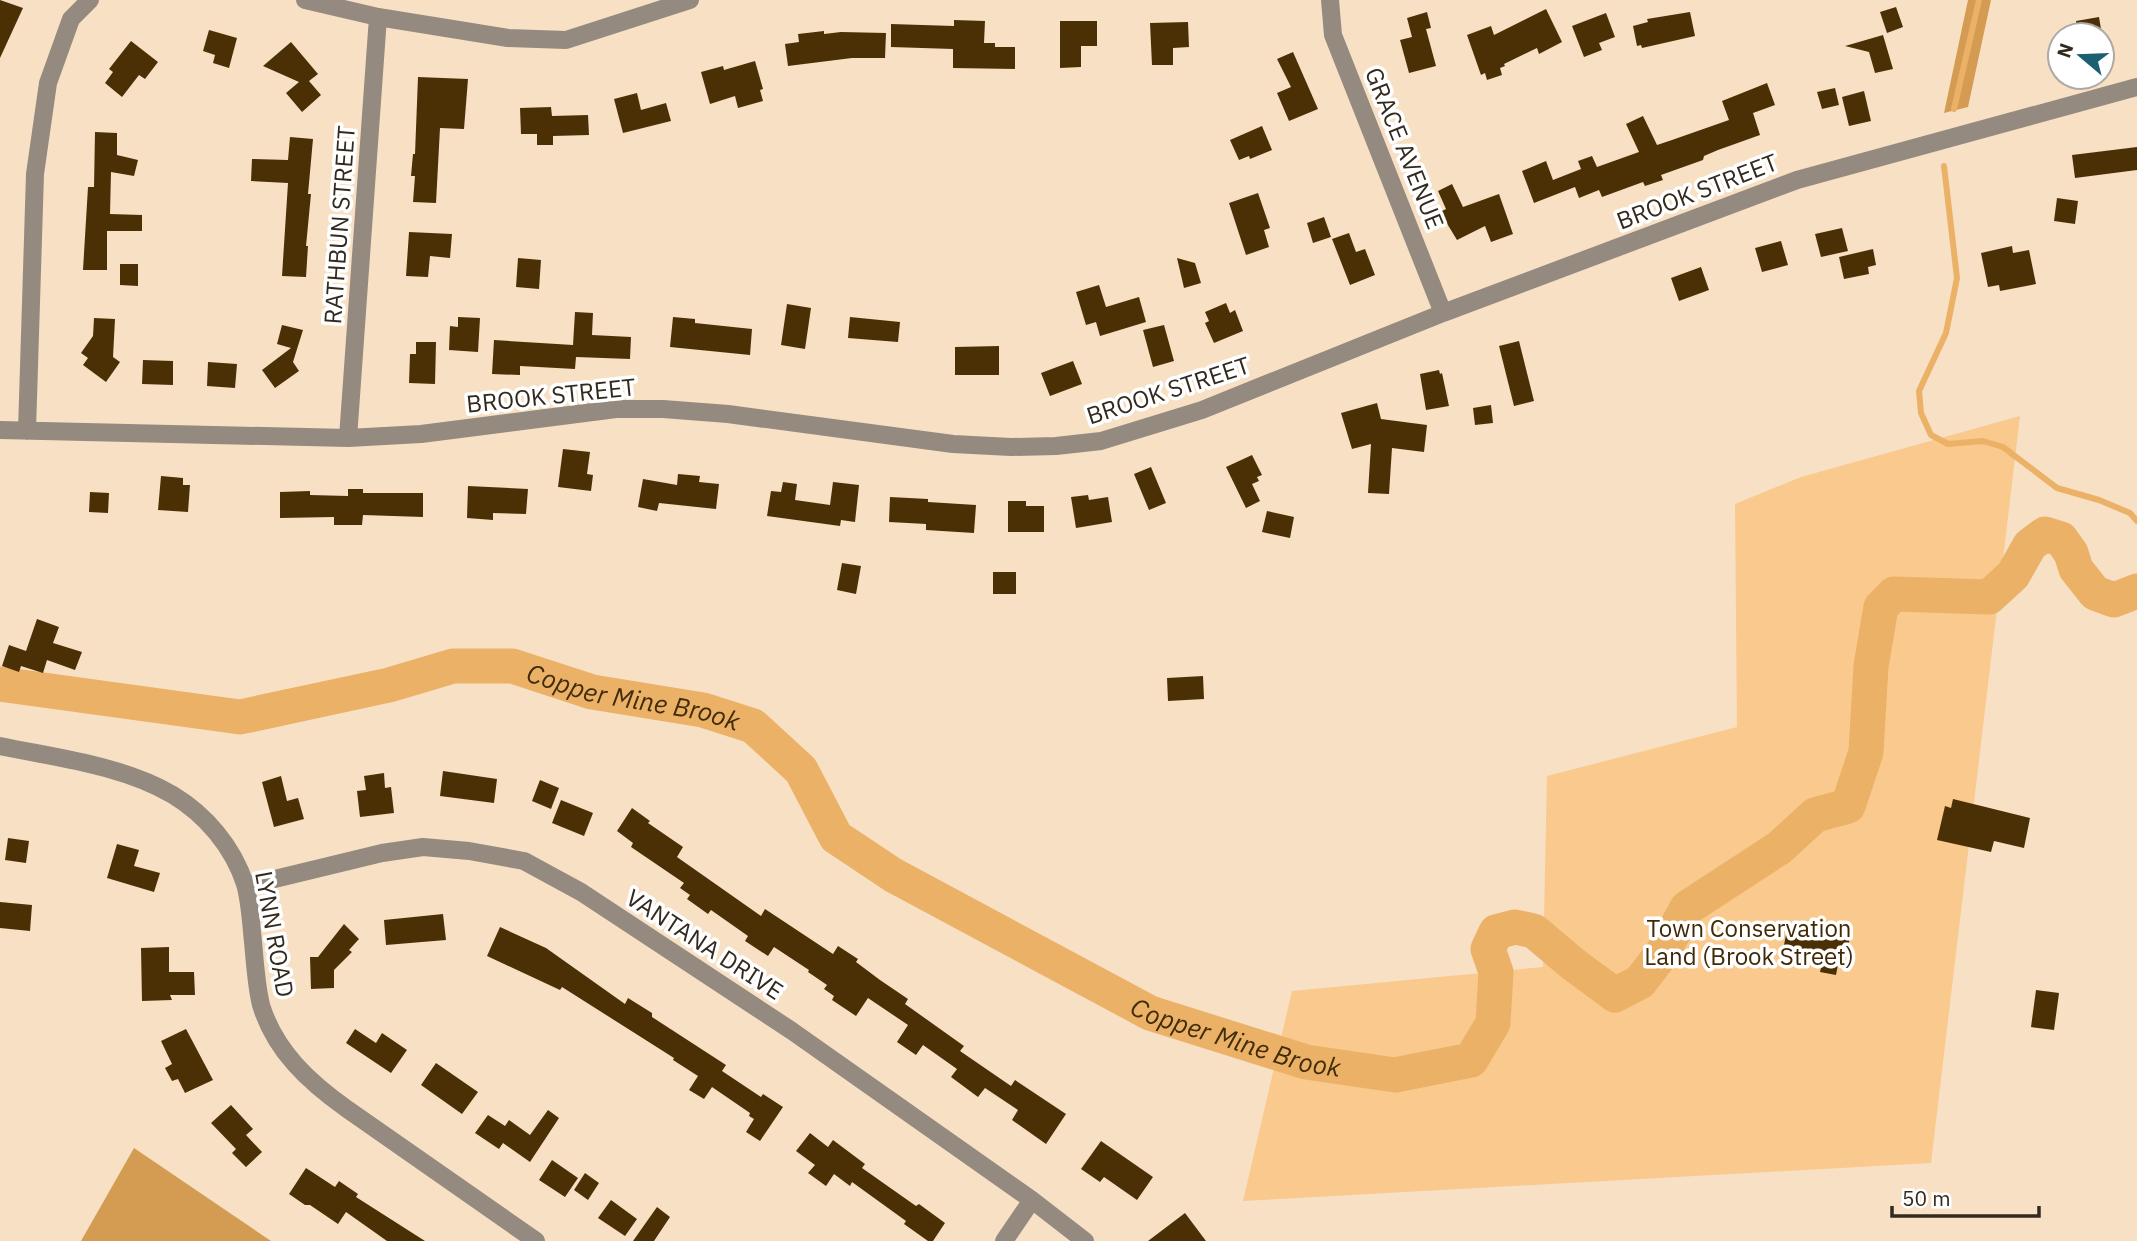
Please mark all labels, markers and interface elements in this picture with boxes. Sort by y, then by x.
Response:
north arrow [2046,21,2116,91]
text: N [2051,40,2079,61]
street label: GRACE AVENUE [1358,62,1452,234]
street label: RATHBUN STREET [316,124,362,325]
street label: BROOK STREET [1612,145,1782,236]
street label: BROOK STREET [1082,348,1254,431]
street label: BROOK STREET [465,370,638,420]
water label: Copper Mine Brook [523,655,745,738]
street label: LYNN ROAD [248,869,302,999]
street label: VANTANA DRIVE [620,881,790,1007]
park label: Town Conservation Land (Brook Street) [1644,912,1854,972]
water label: Copper Mine Brook [1125,989,1344,1084]
scale bar [1892,1174,2039,1218]
text: 50 m [1902,1184,1951,1212]

